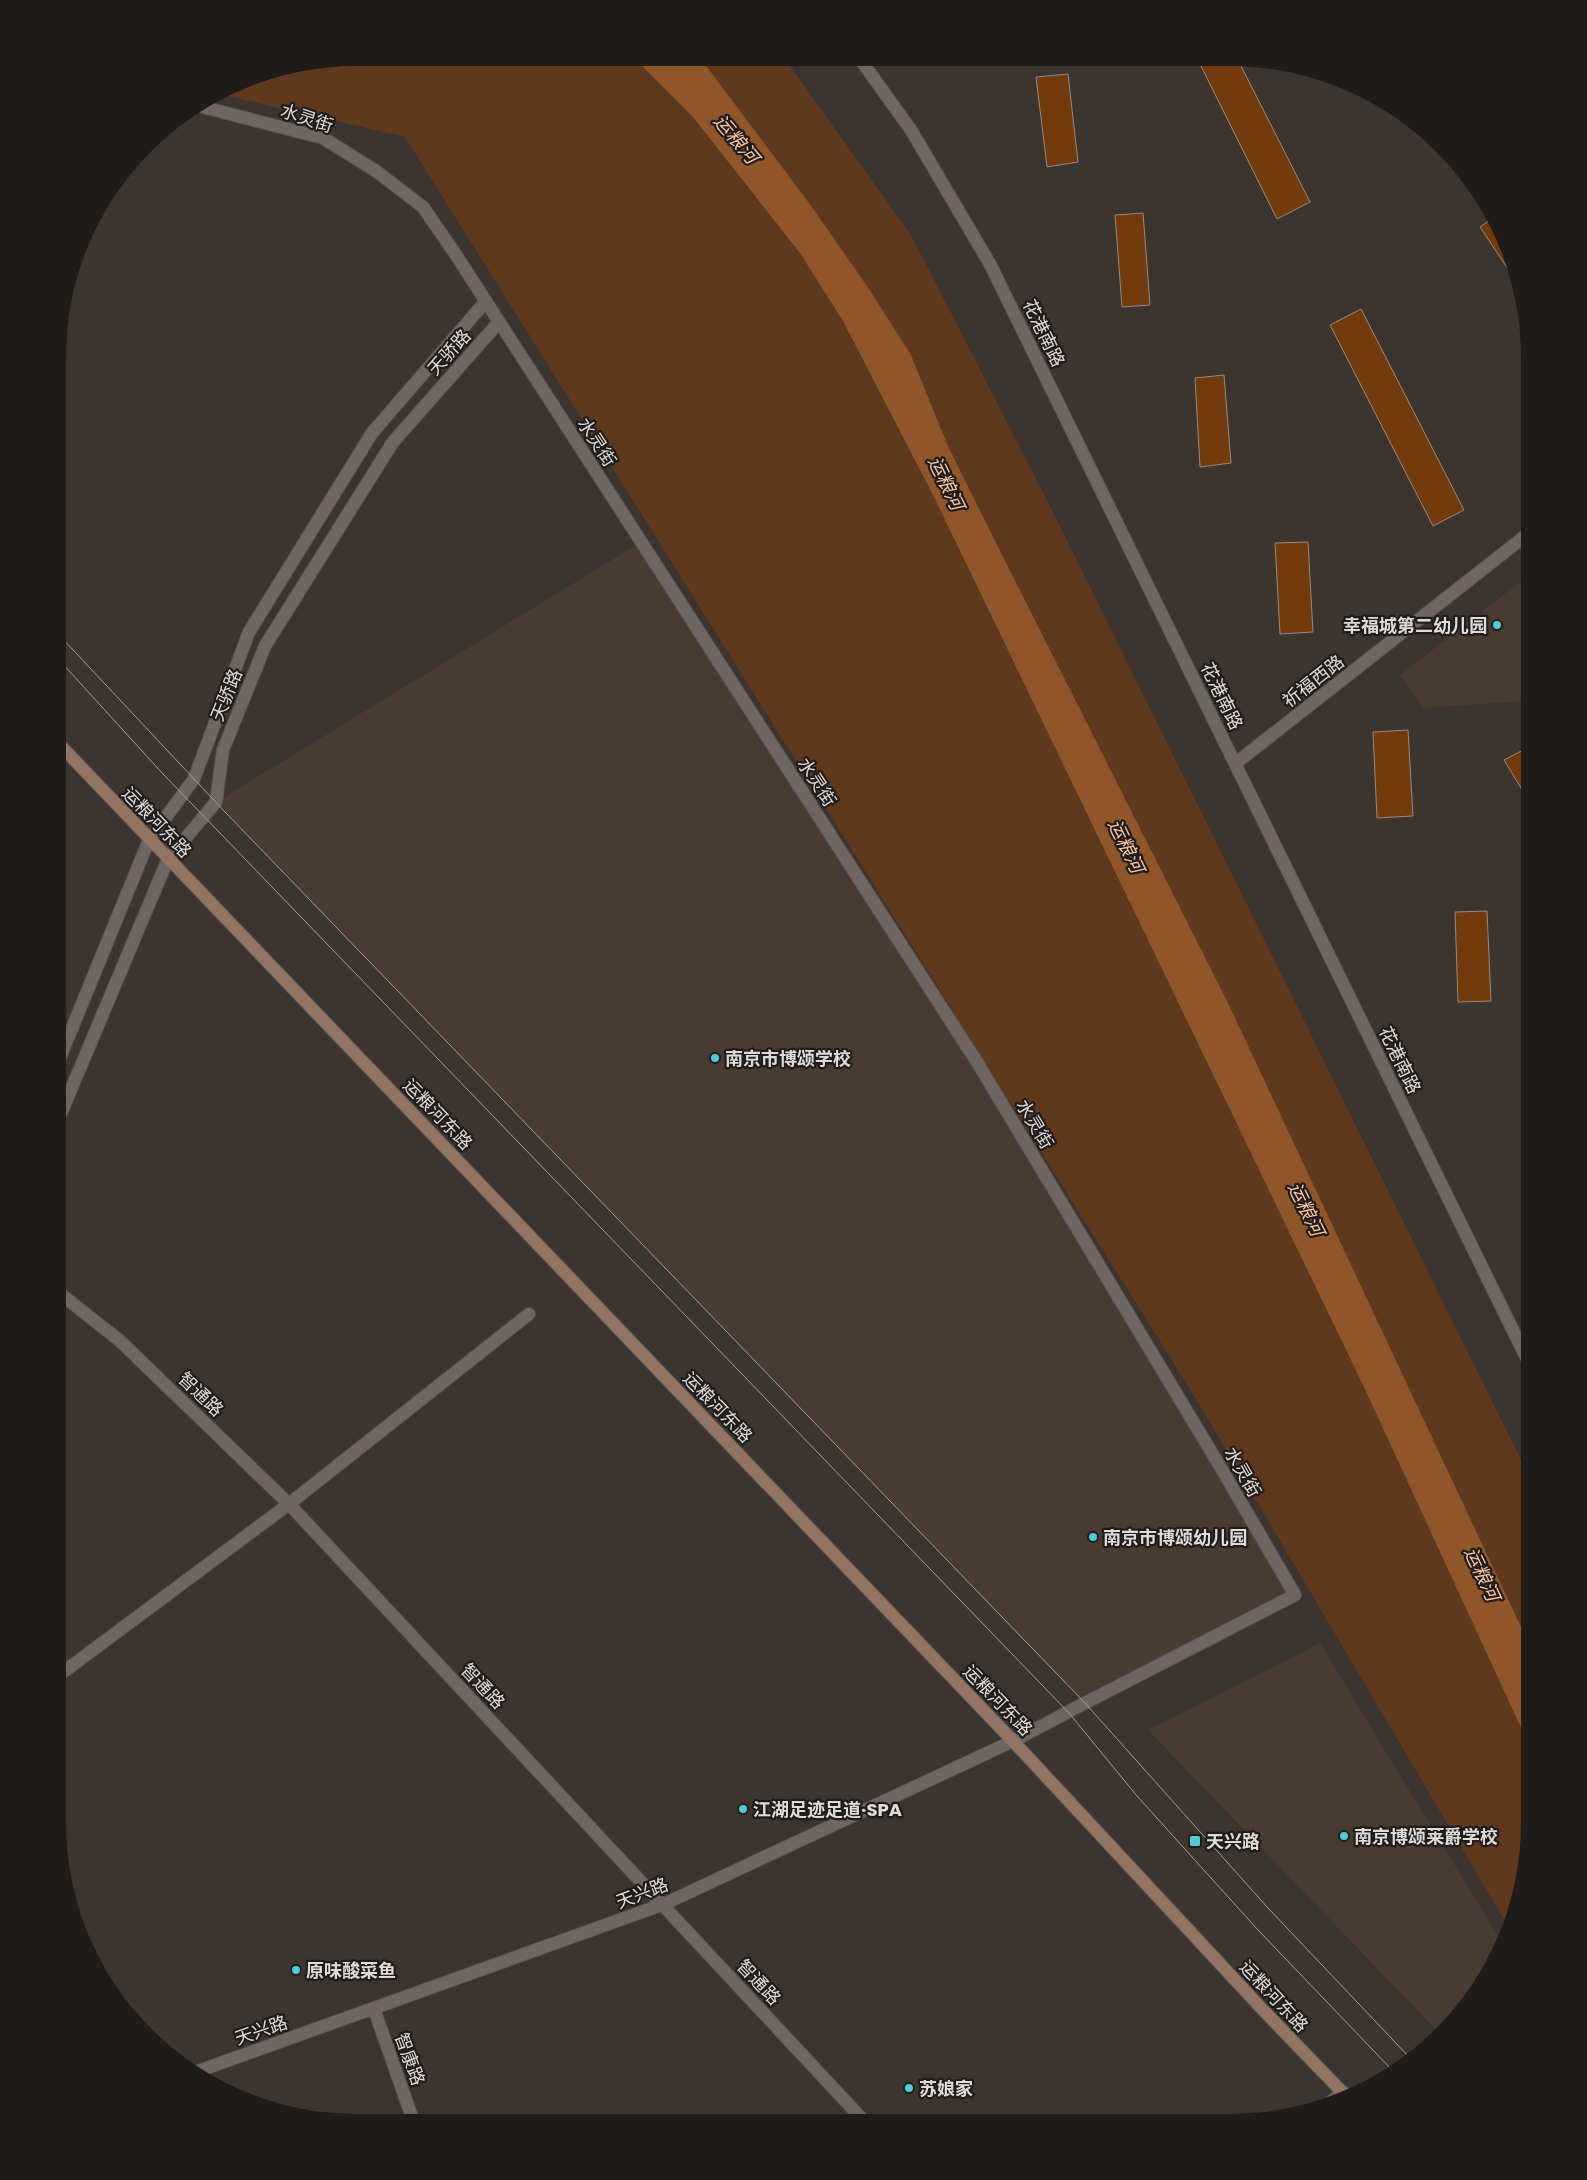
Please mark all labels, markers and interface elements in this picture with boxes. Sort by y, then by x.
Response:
street label: 水灵街 [277,98,337,138]
water label: 运粮河 [707,108,767,173]
street label: 花港南路 [1017,295,1071,371]
street label: 天骄路 [422,324,476,380]
street label: 水灵街 [572,413,622,471]
water label: 运粮河 [921,451,972,518]
place label: 幸福城第二幼儿园 [1343,613,1487,638]
marker: 幸福城第二幼儿园 [1491,619,1503,631]
street label: 祈福西路 [1277,649,1349,713]
street label: 花港南路 [1195,658,1249,734]
street label: 天骄路 [204,665,248,725]
street label: 水灵街 [792,753,842,811]
street label: 运粮河东路 [117,781,197,863]
water label: 运粮河 [1101,814,1152,881]
street label: 花港南路 [1373,1022,1427,1098]
place label: 南京市博颂学校 [725,1046,851,1071]
marker: 南京市博颂学校 [709,1052,721,1064]
street label: 运粮河东路 [398,1073,478,1155]
street label: 水灵街 [1010,1094,1060,1154]
water label: 运粮河 [1281,1177,1332,1244]
street label: 智通路 [173,1366,229,1422]
street label: 运粮河东路 [678,1366,758,1448]
street label: 水灵街 [1219,1442,1267,1502]
place label: 南京市博颂幼儿园 [1103,1525,1247,1550]
marker: 南京市博颂幼儿园 [1087,1531,1099,1543]
water label: 运粮河 [1458,1542,1508,1609]
street label: 智通路 [455,1658,511,1714]
street label: 运粮河东路 [958,1659,1038,1741]
place label: 江湖足迹足道·SPA [753,1797,902,1822]
marker: 江湖足迹足道·SPA [737,1803,749,1815]
place label: 南京博颂莱爵学校 [1354,1824,1498,1849]
place label: 天兴路 [1206,1829,1260,1854]
marker: 南京博颂莱爵学校 [1338,1830,1350,1842]
marker: 天兴路 [1188,1834,1202,1848]
street label: 天兴路 [612,1872,672,1914]
street label: 智通路 [731,1954,787,2010]
street label: 运粮河东路 [1234,1955,1314,2037]
place label: 原味酸菜鱼 [306,1958,396,1983]
marker: 原味酸菜鱼 [290,1964,302,1976]
street label: 天兴路 [231,2009,291,2051]
street label: 智康路 [389,2029,431,2089]
place label: 苏娘家 [919,2076,973,2101]
marker: 苏娘家 [903,2082,915,2094]

